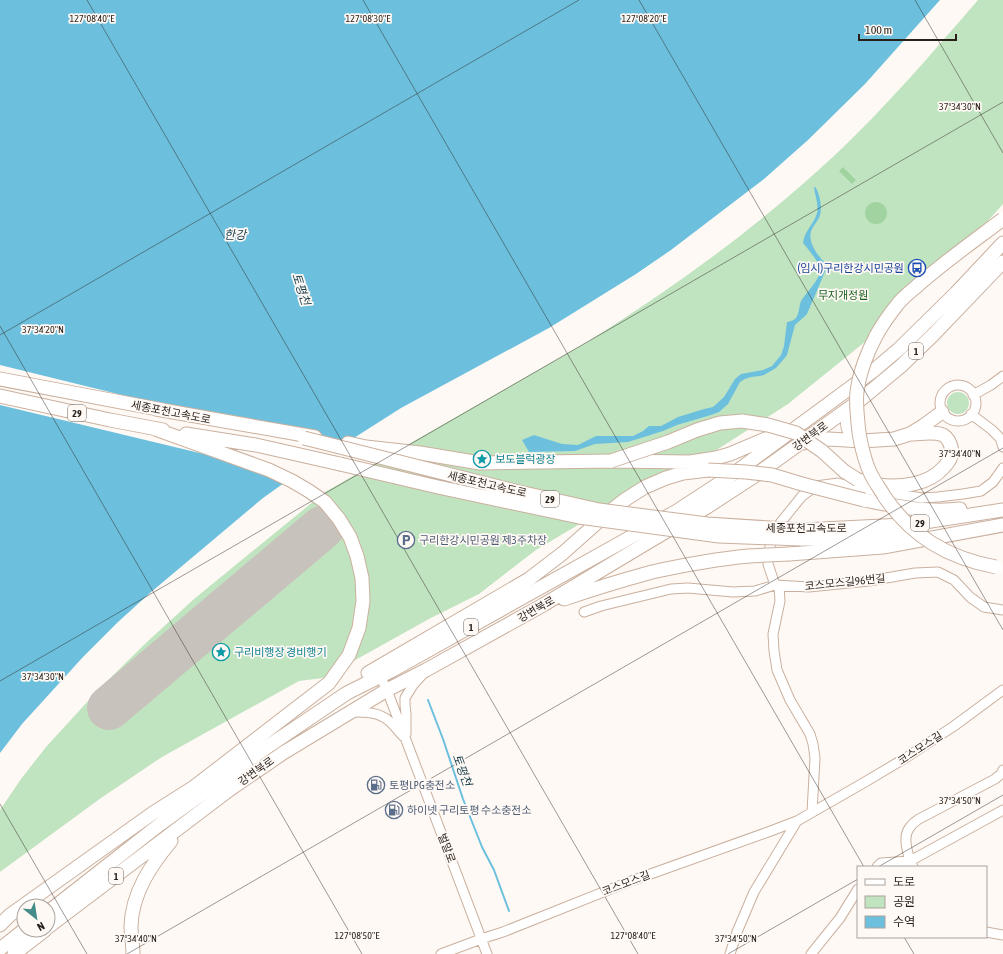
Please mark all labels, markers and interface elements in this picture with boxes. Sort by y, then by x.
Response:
text: 127°08'40"E [70,13,115,24]
text: 127°08'30"E [346,13,391,24]
text: 127°08'20"E [622,13,667,24]
scale bar [859,16,956,42]
text: 100 m [865,23,892,37]
text: 37°34'30"N [939,101,981,112]
water label: 한강 [224,228,248,242]
bus stop icon: (임시)구리한강시민공원 [907,258,927,278]
place label: (임시)구리한강시민공원 [798,262,904,274]
water label: 토평천 [289,271,313,309]
park label: 무지개정원 [818,289,868,301]
text: 37°34'20"N [22,324,64,335]
road number: 1 [909,343,923,359]
street label: 세종포천고속도로 [130,398,212,426]
road number: 29 [68,405,86,421]
street label: 강변북로 [790,419,830,453]
text: 37°34'40"N [939,448,981,459]
place icon: 보도블럭광장 [472,449,492,469]
place label: 보도블럭광장 [495,453,556,465]
street label: 세종포천고속도로 [446,469,528,499]
road number: 29 [541,491,559,507]
road number: 29 [911,515,929,531]
street label: 세종포천고속도로 [766,522,846,534]
parking icon: 구리한강시민공원 제3주차장 [396,530,416,550]
place label: 구리한강시민공원 제3주차장 [419,534,547,546]
street label: 코스모스길96번길 [804,572,886,592]
street label: 강변북로 [515,594,557,624]
road number: 1 [464,619,478,635]
place icon: 구리비행장 경비행기 [211,642,231,662]
place label: 구리비행장 경비행기 [234,646,327,658]
text: 37°34'30"N [22,671,64,682]
street label: 코스모스길 [896,729,944,767]
water label: 토평천 [450,752,475,790]
street label: 강변북로 [236,754,276,788]
fuel station icon: 토평LPG충전소 [366,775,386,795]
place label: 토평LPG충전소 [389,779,455,791]
text: 37°34'50"N [939,795,981,806]
fuel station icon: 하이넷 구리토평 수소충전소 [384,800,404,820]
place label: 하이넷 구리토평 수소충전소 [407,804,531,816]
street label: 벌말로 [436,832,458,864]
legend [857,866,987,938]
road number: 1 [109,868,123,884]
street label: 코스모스길 [600,868,652,898]
text: 도로 [893,875,915,889]
text: 공원 [893,895,915,909]
north arrow [16,898,56,938]
text: 수역 [893,915,915,929]
text: N [35,920,47,933]
text: 127°08'50"E [335,930,380,941]
text: 127°08'40"E [611,930,656,941]
text: 37°34'40"N [115,933,157,944]
text: 37°34'50"N [715,933,757,944]

